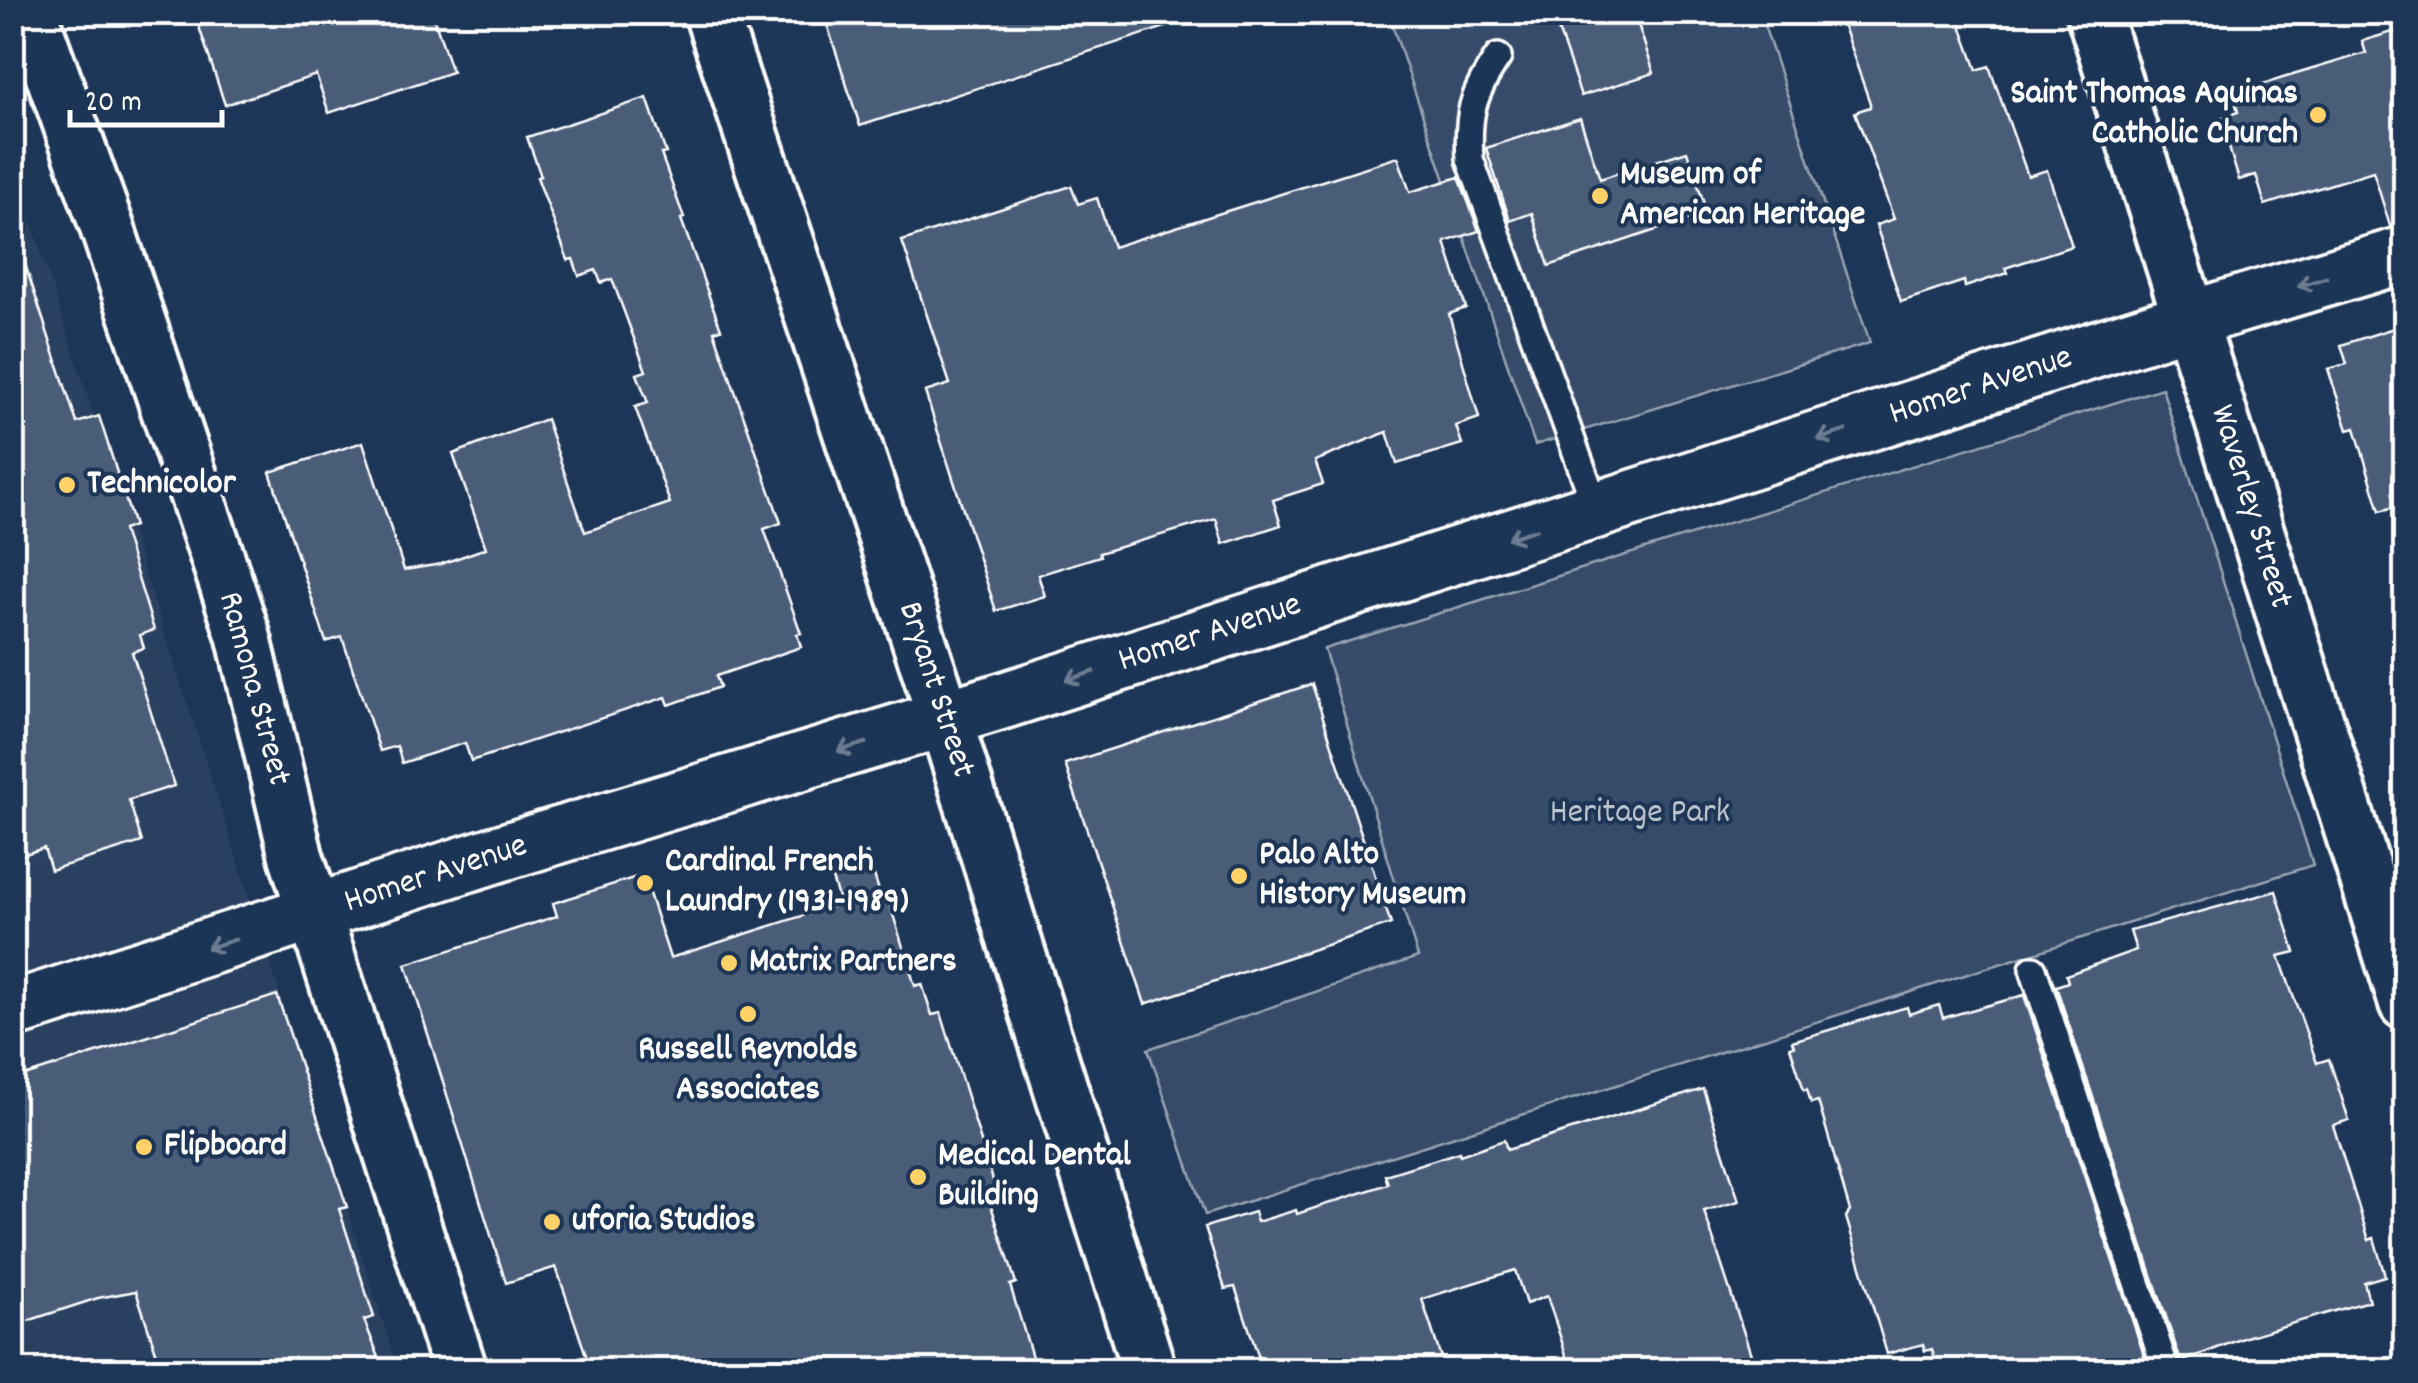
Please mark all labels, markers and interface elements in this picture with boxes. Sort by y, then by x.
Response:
scale bar [70,65,222,127]
place label: Saint Thomas Aquinas Catholic Church [2010,70,2298,160]
text: 20 m [85,83,142,126]
marker: Saint Thomas Aquinas Catholic Church [2307,104,2329,126]
place label: Museum of American Heritage [1620,151,1865,241]
marker: Museum of American Heritage [1589,185,1611,207]
one-way arrow [2297,274,2329,292]
street label: Homer Avenue [1883,334,2079,440]
street label: Waverley Street [2195,399,2305,615]
one-way arrow [1816,427,1848,445]
place label: Technicolor [87,460,237,510]
marker: Technicolor [56,474,78,496]
one-way arrow [1507,526,1539,544]
street label: Homer Avenue [1112,581,1308,687]
street label: Ramona Street [203,587,303,792]
street label: Bryant Street [883,596,987,784]
one-way arrow [1064,669,1096,687]
one-way arrow [837,739,868,757]
park label: Heritage Park [1550,789,1730,839]
street label: Homer Avenue [338,822,534,928]
place label: Palo Alto History Museum [1259,831,1467,921]
place label: Cardinal French Laundry (1931-1989) [665,838,909,928]
marker: Palo Alto History Museum [1228,865,1250,887]
marker: Cardinal French Laundry (1931-1989) [634,872,656,894]
one-way arrow [206,936,238,954]
place label: Matrix Partners [749,938,957,988]
marker: Matrix Partners [718,952,740,974]
marker: Russell Reynolds Associates [737,1003,759,1025]
place label: Russell Reynolds Associates [638,1026,858,1116]
place label: Flipboard [164,1122,287,1172]
place label: Medical Dental Building [938,1132,1132,1222]
marker: Flipboard [133,1136,155,1158]
marker: Medical Dental Building [907,1166,929,1188]
place label: uforia Studios [572,1197,755,1247]
marker: uforia Studios [541,1211,563,1233]

